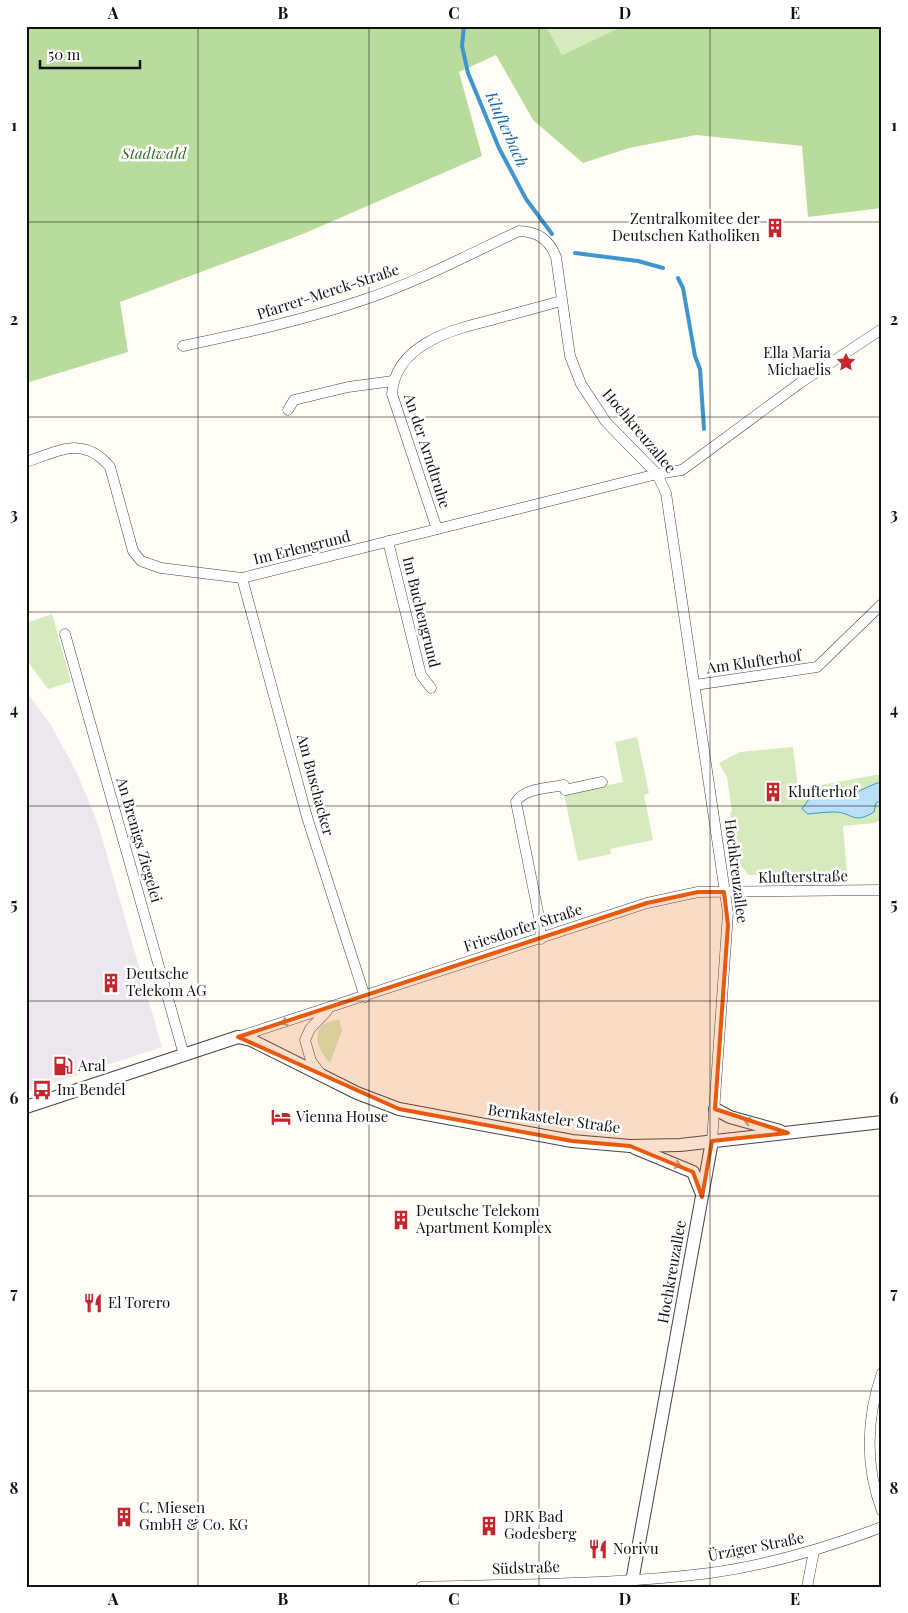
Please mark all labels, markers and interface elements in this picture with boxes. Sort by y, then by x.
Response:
text: A [107,2,119,23]
text: B [278,2,289,23]
text: C [448,2,460,23]
text: D [619,2,631,23]
text: E [790,2,800,23]
scale bar [40,38,140,70]
text: 50 m [48,44,81,64]
water label: Klufterbach [481,87,533,170]
text: 1 [11,114,17,135]
text: 1 [891,114,897,135]
park label: Stadtwald [121,143,187,163]
place label: Zentralkomitee der Deutschen Katholiken [612,208,760,245]
building icon: Zentralkomitee der Deutschen Katholiken [764,217,786,239]
street label: Pfarrer-Merck-Straße [254,259,401,323]
text: 2 [10,308,18,329]
text: 2 [890,308,898,329]
place label: Ella Maria Michaelis [763,342,832,379]
place icon: Ella Maria Michaelis [835,351,857,373]
street label: Hochkreuzallee [598,384,681,477]
street label: An der Arndtruhe [400,390,456,510]
text: 3 [10,503,18,524]
text: 3 [890,503,898,524]
street label: Im Erlengrund [251,525,353,569]
street label: Im Buchengrund [399,554,445,670]
street label: Am Klufterhof [704,644,804,678]
text: 4 [10,698,18,719]
text: 4 [890,698,898,719]
street label: Am Buschacker [293,731,339,838]
street label: An Brenigs Ziegelei [112,774,168,905]
building icon: Klufterhof [762,781,784,803]
place label: Klufterhof [788,781,858,801]
street label: Hochkreuzallee [721,818,753,924]
street label: Klufterstraße [758,865,848,887]
text: 5 [10,893,18,914]
text: 5 [890,893,898,914]
street label: Friesdorfer Straße [461,898,585,956]
place label: Deutsche Telekom AG [126,963,207,1000]
building icon: Deutsche Telekom AG [100,972,122,994]
one-way arrow [281,1017,296,1026]
fuel station icon: Aral [52,1055,74,1077]
place label: Aral [77,1055,106,1075]
bus stop icon: Im Bendel [31,1079,53,1101]
place label: Im Bendel [57,1079,126,1099]
text: 6 [10,1087,19,1108]
text: 6 [890,1087,899,1108]
street label: Bernkasteler Straße [487,1099,622,1137]
hotel icon: Vienna House [270,1106,292,1128]
place label: Vienna House [295,1106,388,1126]
one-way arrow [743,1116,759,1126]
one-way arrow [666,1159,682,1169]
place label: Deutsche Telekom Apartment Komplex [415,1200,552,1237]
building icon: Deutsche Telekom Apartment Komplex [390,1209,412,1231]
street label: Hochkreuzallee [652,1219,690,1325]
text: 7 [10,1282,18,1303]
text: 7 [890,1282,898,1303]
restaurant icon: El Torero [82,1292,104,1314]
place label: El Torero [108,1292,170,1312]
text: 8 [10,1477,19,1498]
text: 8 [890,1477,899,1498]
place label: C. Miesen GmbH & Co. KG [139,1497,249,1534]
building icon: C. Miesen GmbH & Co. KG [113,1506,135,1528]
place label: DRK Bad Godesberg [504,1506,576,1543]
building icon: DRK Bad Godesberg [478,1515,500,1537]
street label: Ürziger Straße [706,1527,806,1565]
restaurant icon: Norivu [587,1538,609,1560]
place label: Norivu [613,1538,659,1558]
street label: Südstraße [492,1556,560,1578]
text: A [107,1588,119,1609]
text: B [278,1588,289,1609]
text: C [448,1588,460,1609]
text: D [619,1588,631,1609]
text: E [790,1588,800,1609]

